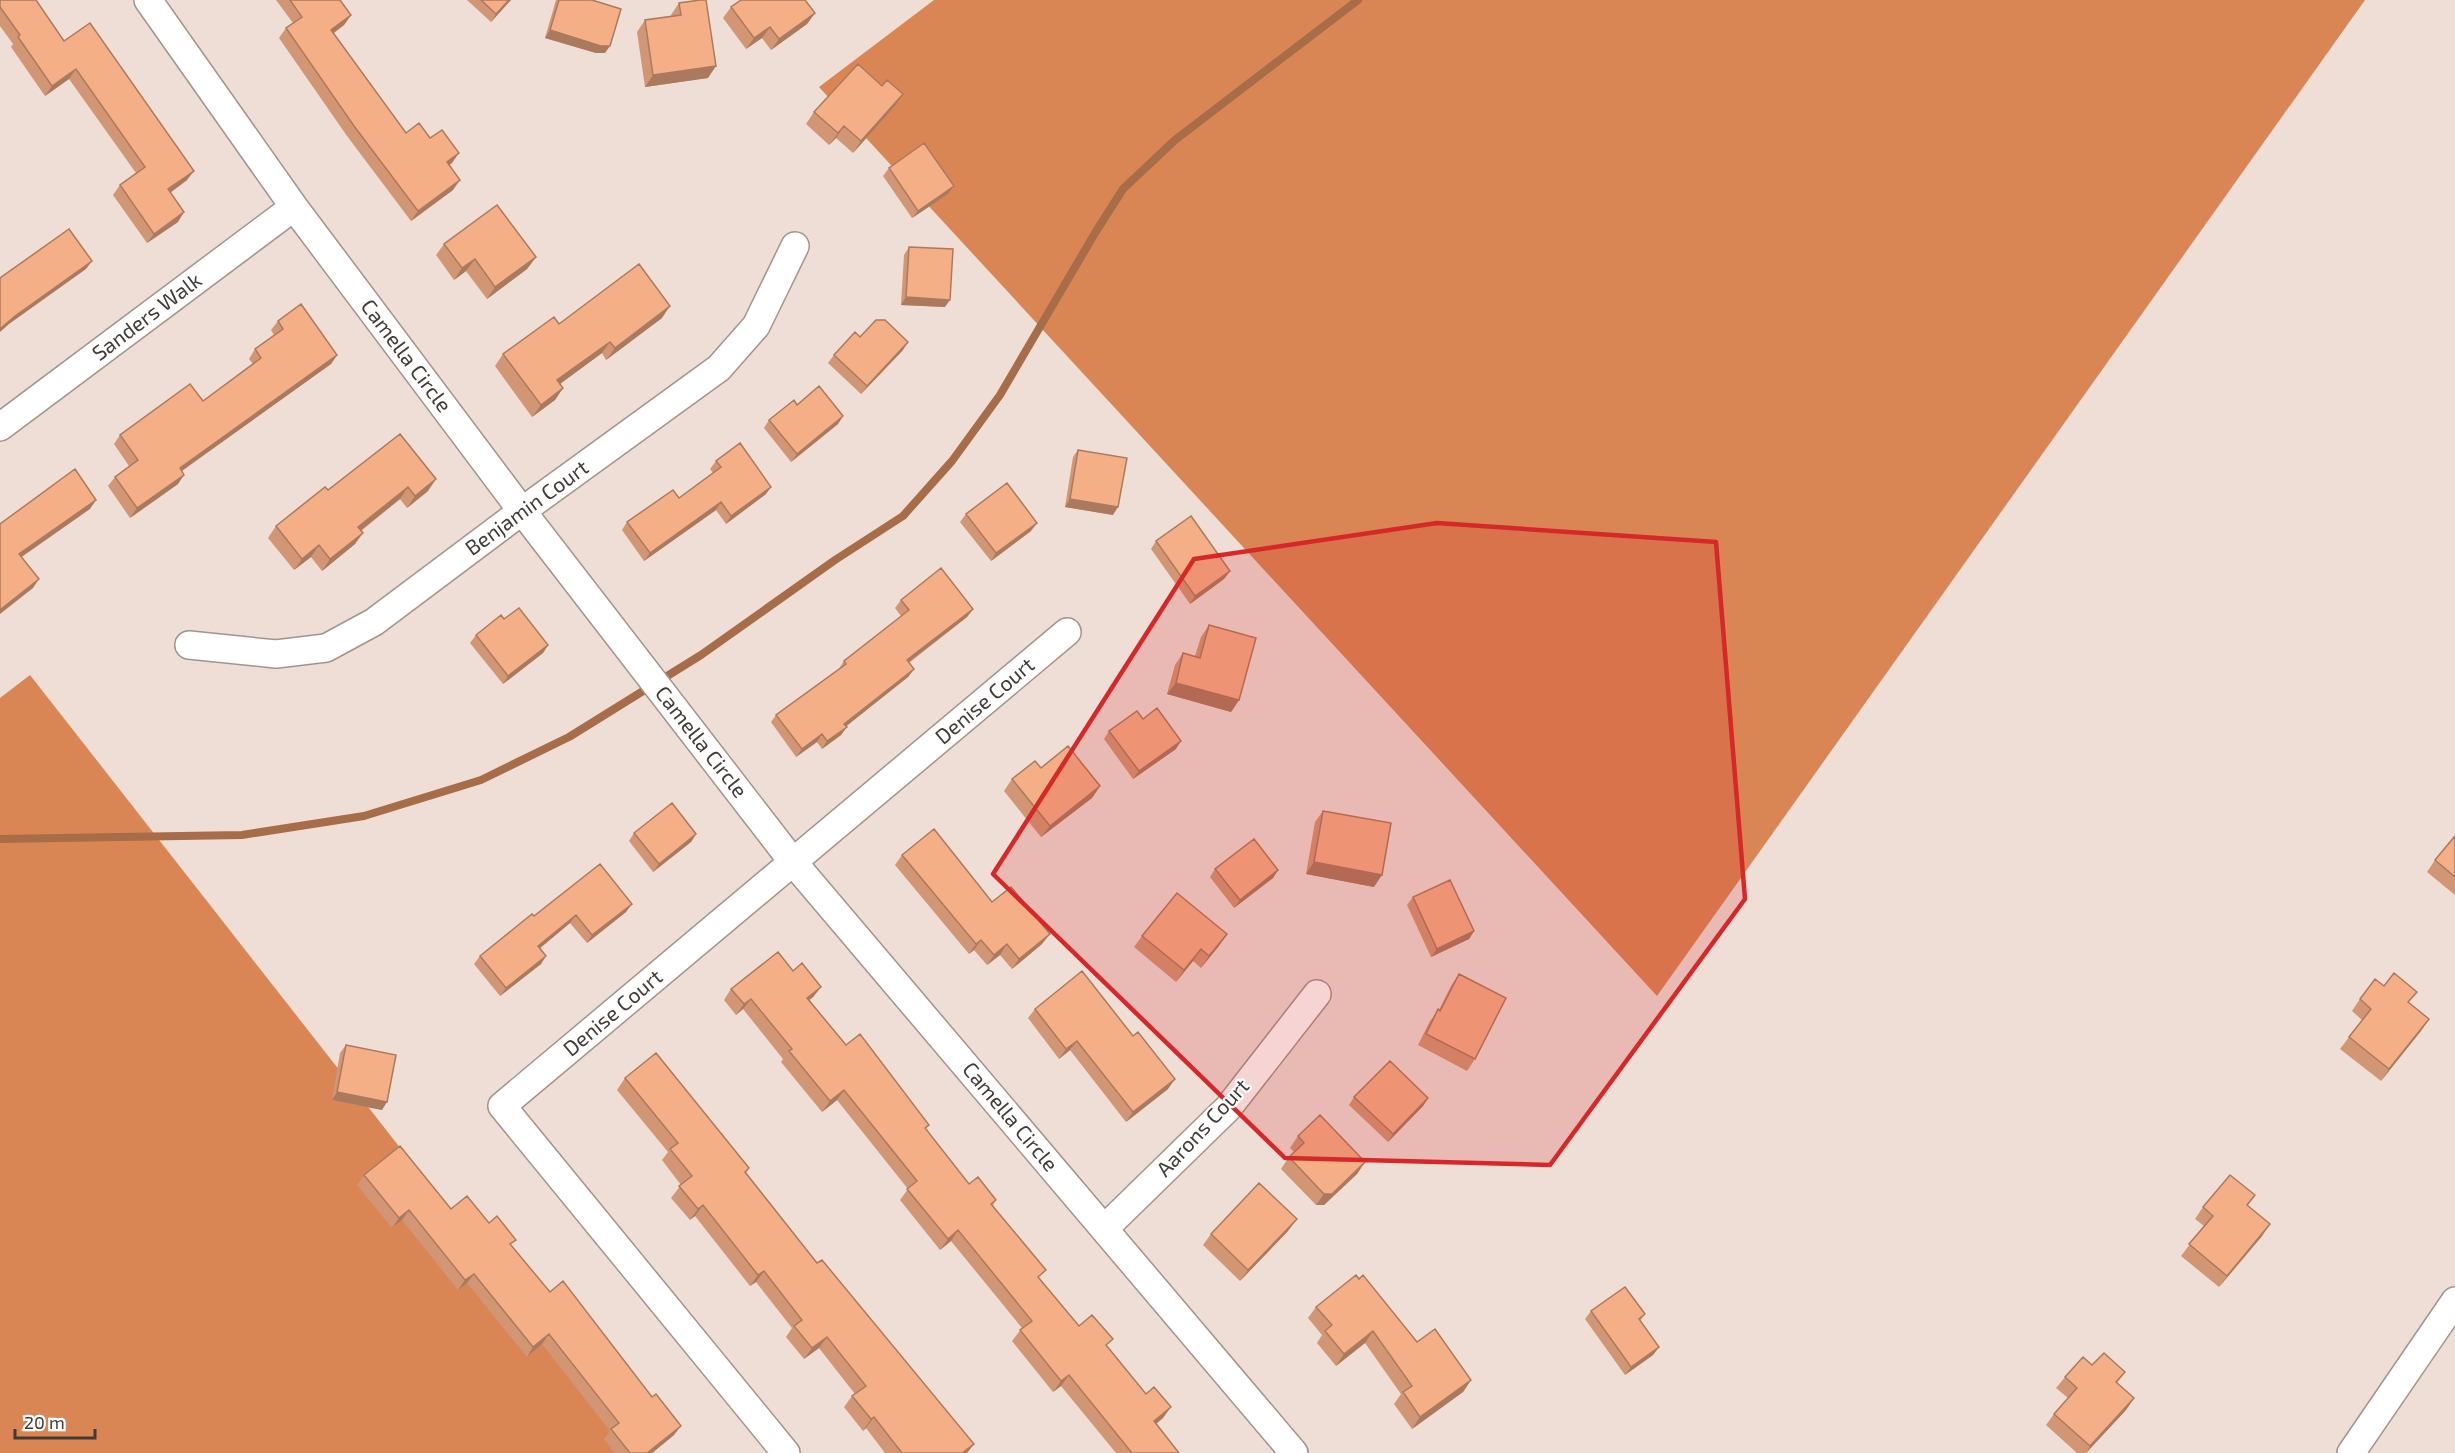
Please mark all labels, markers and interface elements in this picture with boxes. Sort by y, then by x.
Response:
street label: Sanders Walk [86,266,206,365]
street label: Camella Circle [357,294,458,417]
street label: Benjamin Court [460,454,593,561]
street label: Denise Court [929,651,1039,748]
street label: Camella Circle [651,680,754,802]
street label: Denise Court [557,963,667,1060]
street label: Camella Circle [958,1056,1064,1176]
street label: Aarons Court [1150,1073,1254,1181]
scale bar [15,1402,94,1440]
text: 20 m [24,1411,65,1433]

